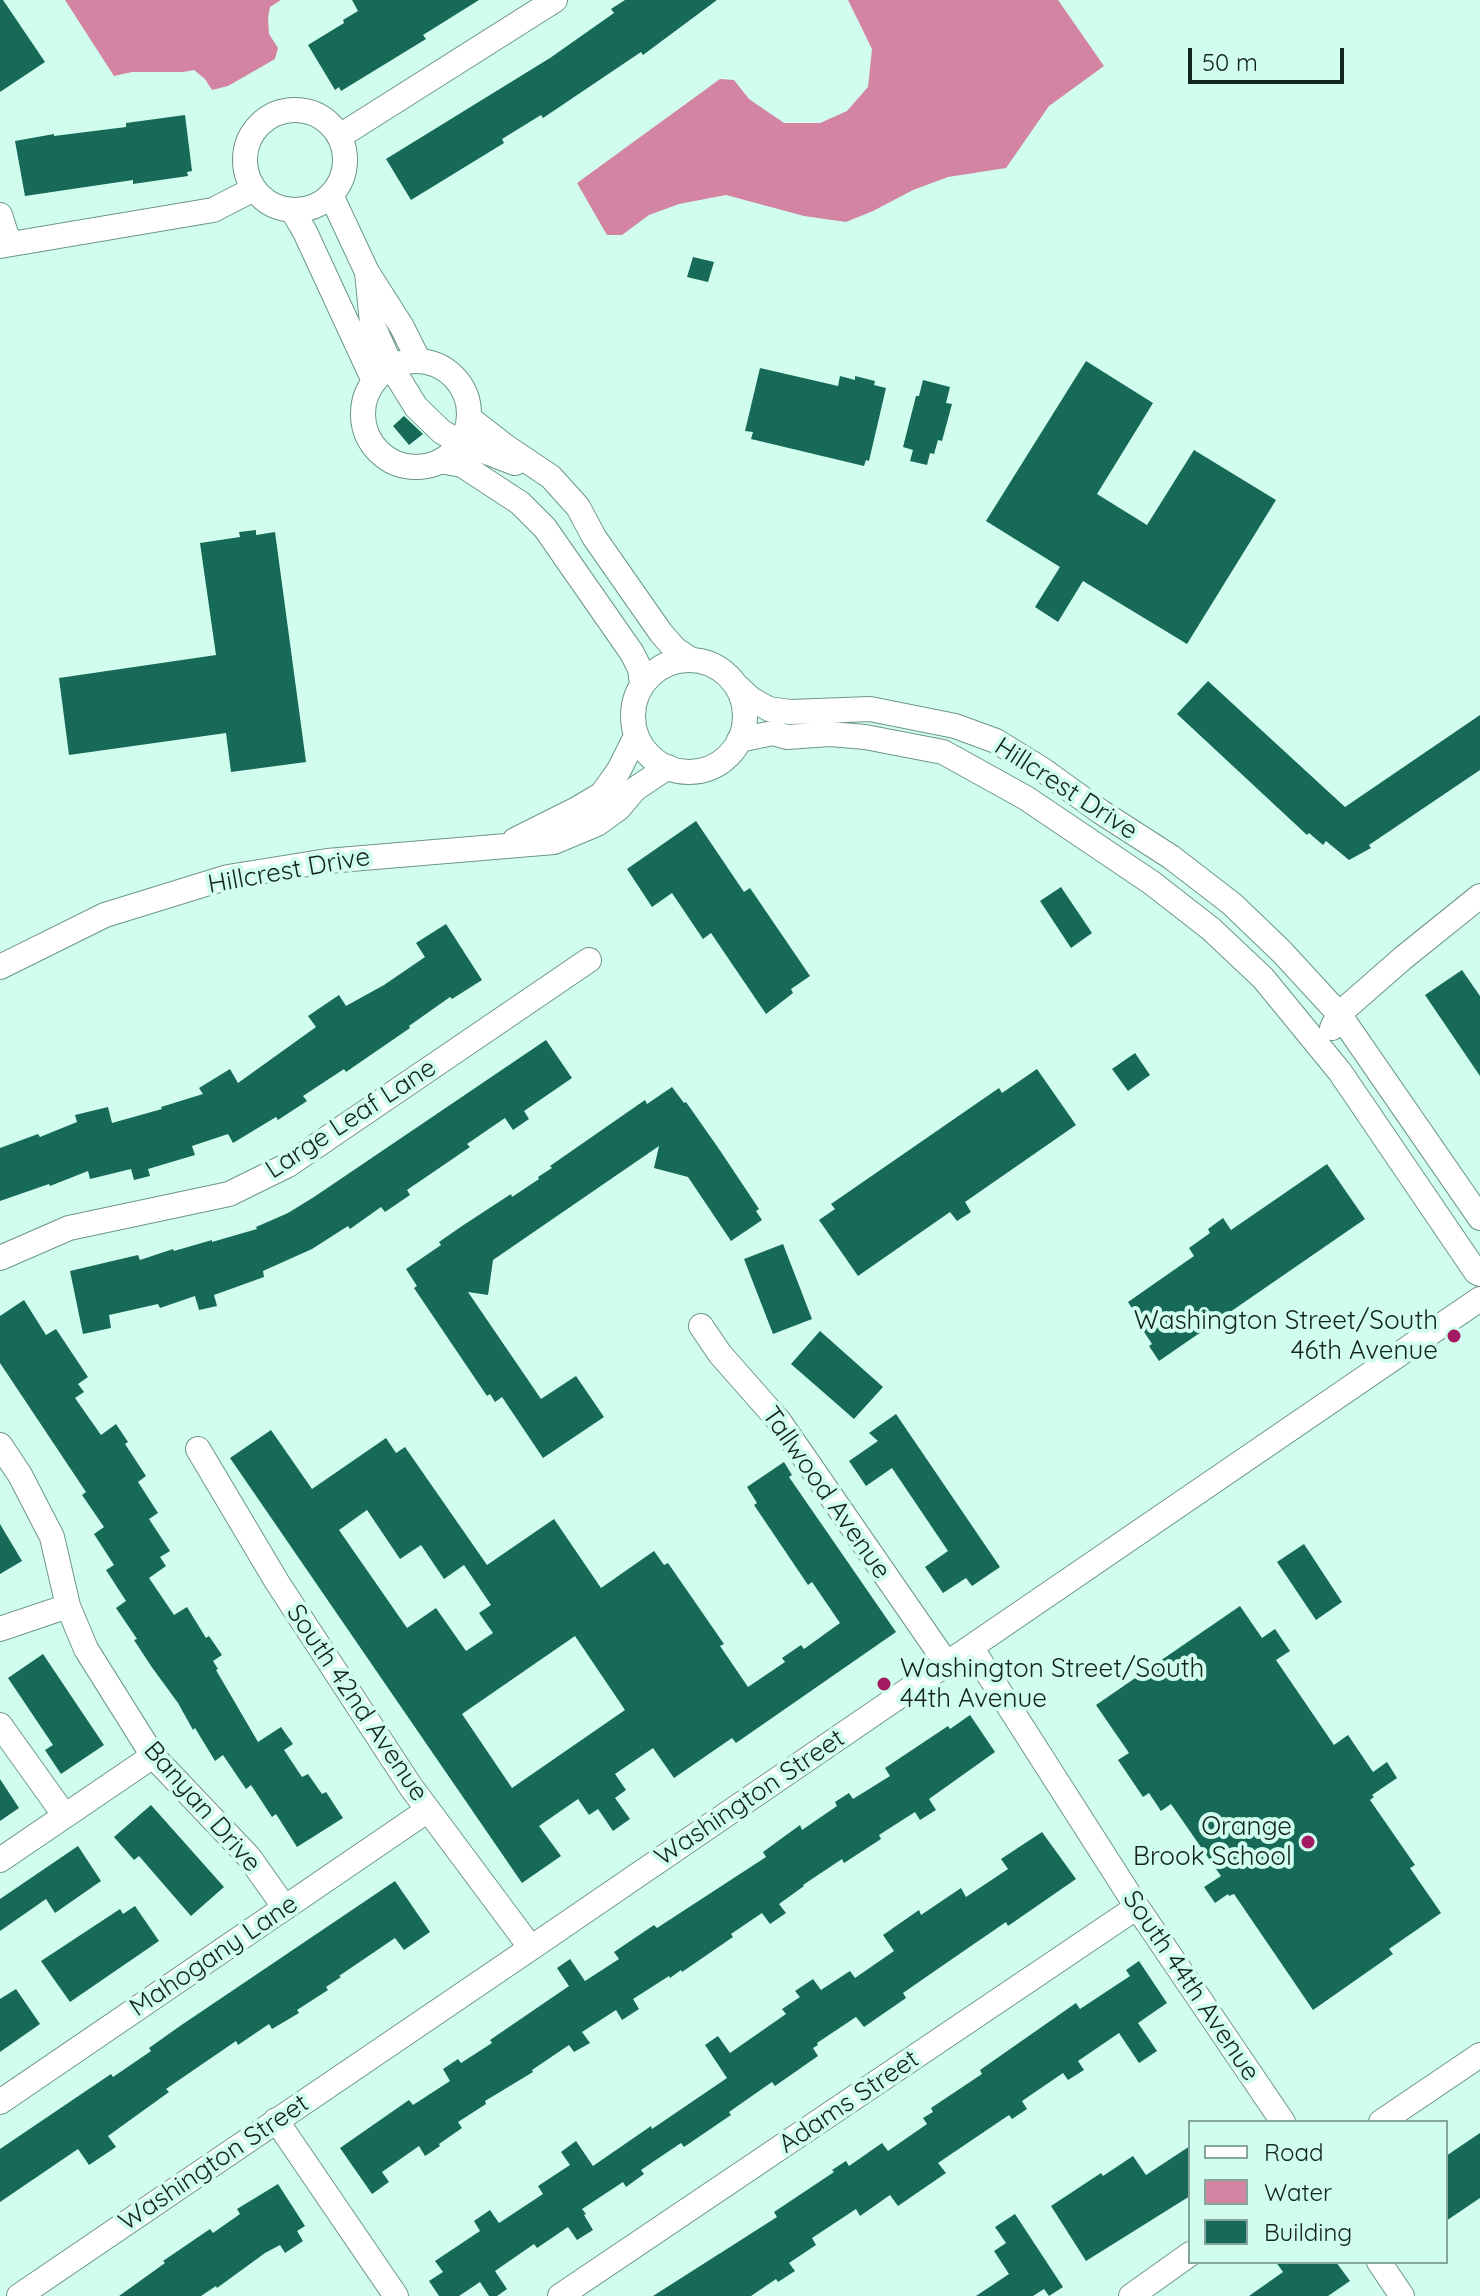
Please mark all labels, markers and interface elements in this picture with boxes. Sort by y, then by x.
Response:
scale bar [1192,32,1348,82]
text: 50 m [1202,47,1258,77]
street label: Hillcrest Drive [989,731,1143,847]
street label: Hillcrest Drive [205,841,373,901]
street label: Large Leaf Lane [260,1052,442,1186]
place label: Washington Street/South 46th Avenue [1134,1305,1438,1366]
marker: Washington Street/South 46th Avenue [1445,1327,1463,1345]
street label: Tallwood Avenue [755,1401,897,1585]
street label: South 42nd Avenue [280,1599,434,1807]
place label: Washington Street/South 44th Avenue [900,1653,1204,1714]
marker: Washington Street/South 44th Avenue [875,1675,893,1693]
street label: Washington Street [649,1723,851,1873]
street label: Banyan Drive [137,1735,267,1879]
place label: Orange Brook School [1133,1811,1292,1872]
marker: Orange Brook School [1299,1833,1317,1851]
street label: South 44th Avenue [1116,1885,1266,2087]
street label: Mahogany Lane [124,1888,304,2024]
street label: Adams Street [773,2044,925,2160]
street label: Washington Street [113,2088,315,2238]
legend [1188,2120,1448,2264]
text: Road [1264,2137,1324,2167]
text: Water [1264,2177,1332,2207]
text: Building [1264,2217,1352,2247]

